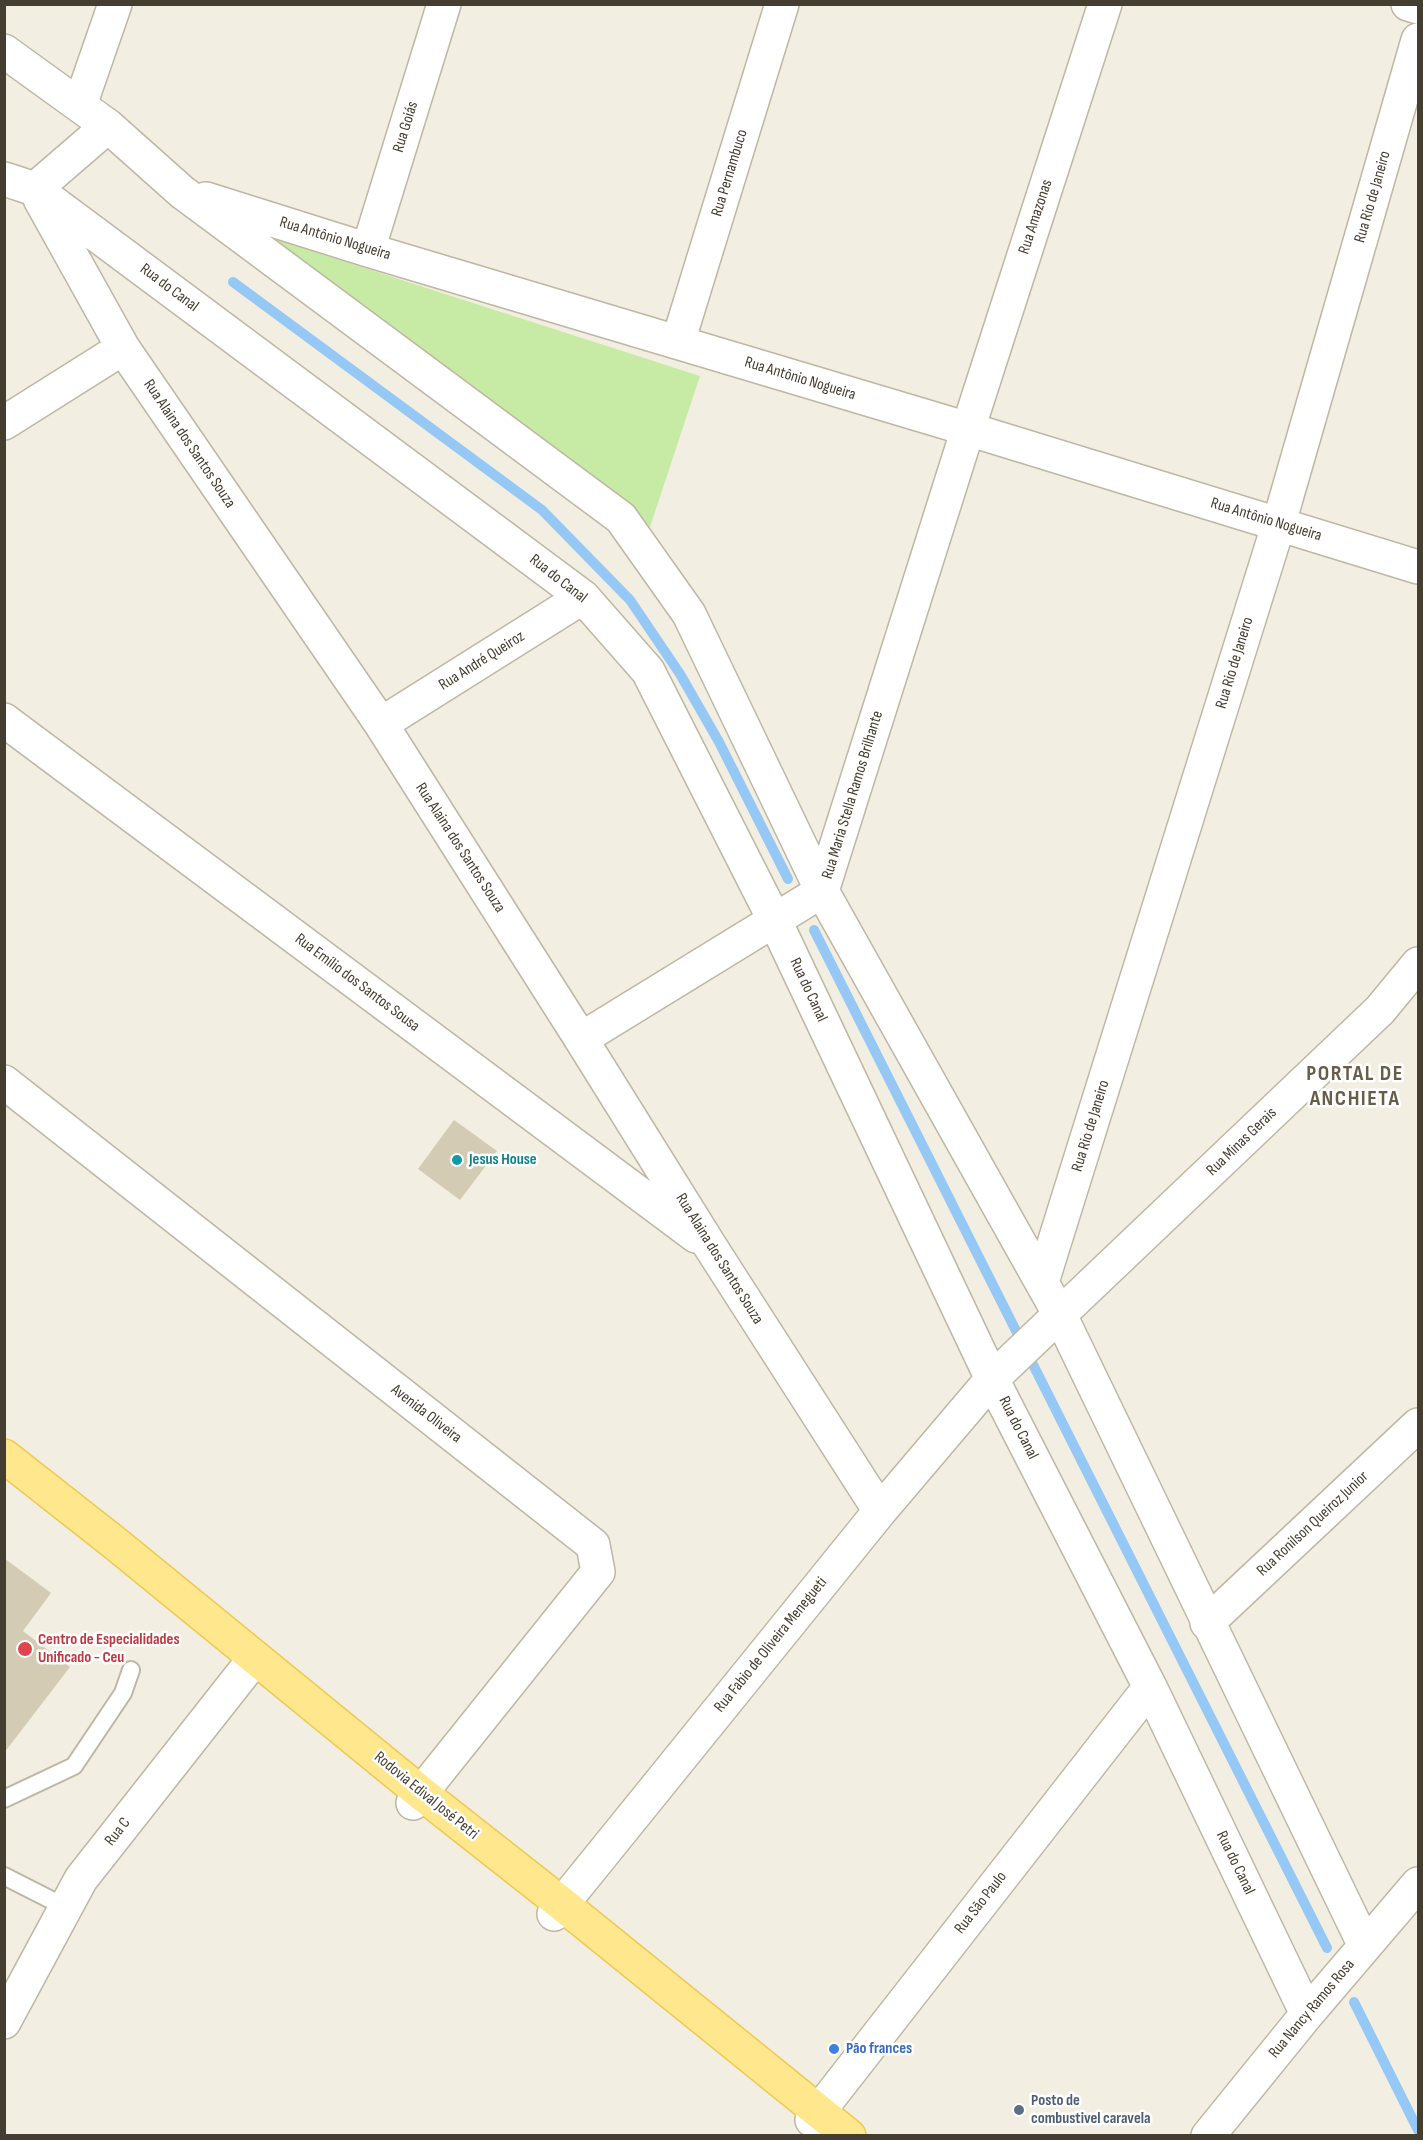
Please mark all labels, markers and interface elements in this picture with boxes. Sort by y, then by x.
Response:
street label: Rua Goiás [389,99,423,155]
street label: Rua Pernambuco [708,127,752,219]
street label: Rua Rio de Janeiro [1351,149,1395,245]
street label: Rua Amazonas [1015,177,1057,257]
street label: Rua Antônio Nogueira [277,213,393,265]
street label: Rua do Canal [136,260,202,316]
street label: Rua Antônio Nogueira [742,353,858,405]
street label: Rua Alaina dos Santos Souza [139,376,239,512]
street label: Rua Antônio Nogueira [1208,494,1324,546]
street label: Rua do Canal [525,550,591,608]
street label: Rua Rio de Janeiro [1212,615,1258,711]
street label: Rua André Queiroz [436,627,528,695]
street label: Rua Maria Stella Ramos Brilhante [818,709,888,881]
street label: Rua Alaina dos Santos Souza [411,780,509,916]
street label: Rua Emílio dos Santos Sousa [291,930,423,1036]
street label: Rua do Canal [785,955,831,1025]
district label: PORTAL DE ANCHIETA [1306,1061,1404,1112]
street label: Rua Rio de Janeiro [1068,1078,1114,1174]
street label: Rua Minas Gerais [1203,1104,1281,1180]
place label: Jesus House [469,1150,537,1170]
marker: Jesus House [450,1153,464,1167]
street label: Rua Alaina dos Santos Souza [671,1190,767,1328]
street label: Avenida Oliveira [387,1380,465,1448]
street label: Rua do Canal [994,1393,1042,1463]
street label: Rua Ronilson Queiroz Junior [1253,1467,1373,1581]
street label: Rua Fabio de Oliveira Menegueti [711,1574,831,1716]
place label: Centro de Especialidades Unificado - Ceu [38,1630,180,1668]
marker: Centro de Especialidades Unificado - Ceu [16,1640,34,1658]
street label: Rodovia Edival José Petri [370,1748,482,1844]
street label: Rua C [101,1814,135,1850]
street label: Rua do Canal [1211,1828,1259,1898]
street label: Rua São Paulo [951,1868,1011,1938]
street label: Rua Nancy Ramos Rosa [1265,1956,1359,2062]
place label: Pão frances [846,2039,912,2059]
marker: Pão frances [827,2042,841,2056]
place label: Posto de combustivel caravela [1031,2091,1151,2129]
marker: Posto de combustivel caravela [1012,2103,1026,2117]

